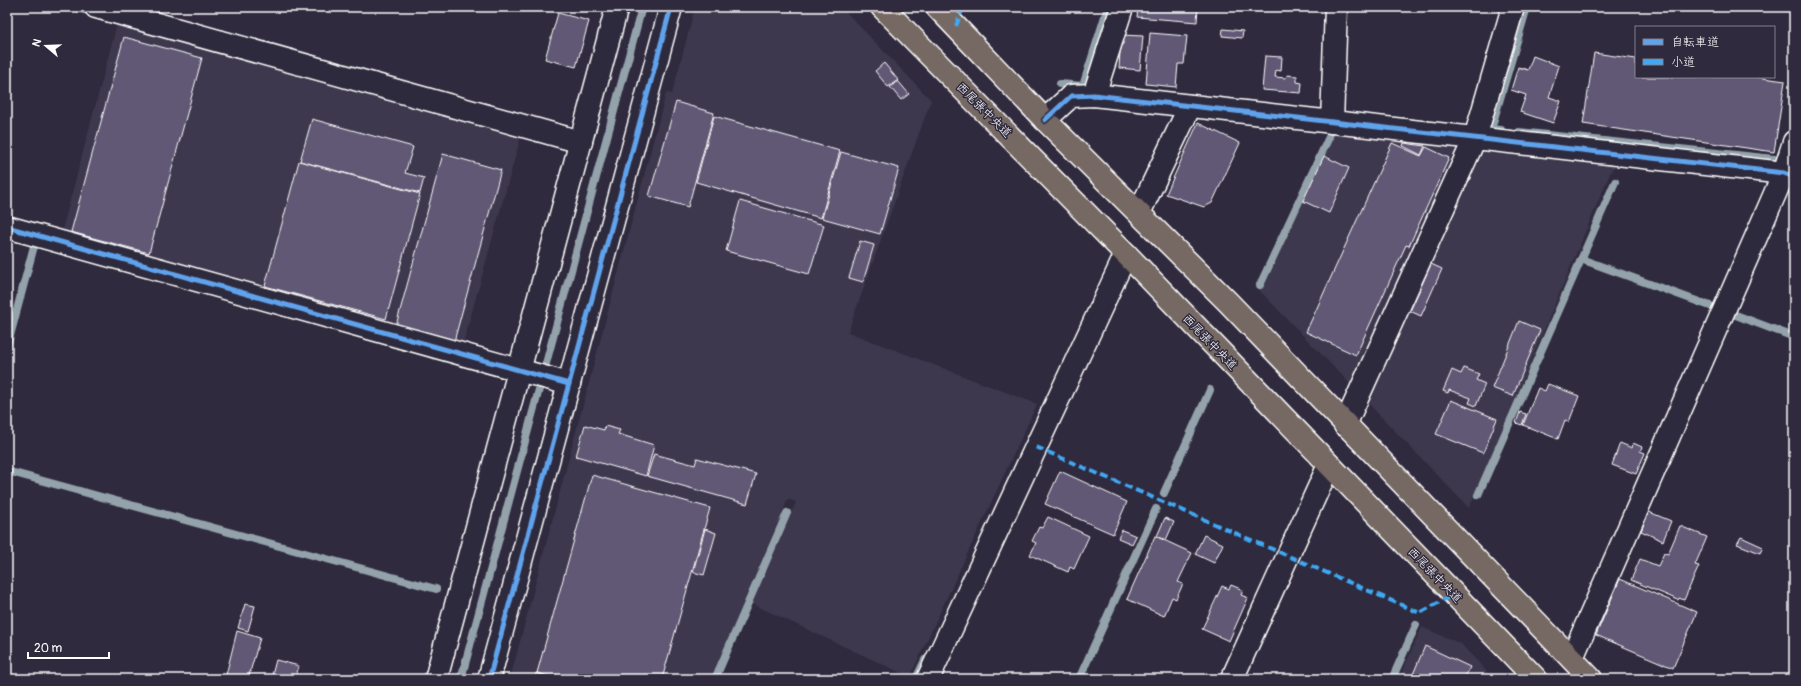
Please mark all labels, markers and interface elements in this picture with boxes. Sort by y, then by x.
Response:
north arrow [26,26,66,66]
legend [1635,26,1775,78]
text: 自転車道 [1671,35,1719,50]
text: N [30,37,45,49]
text: 小道 [1671,55,1695,70]
street label: 西尾張中央道 [953,80,1014,141]
street label: 西尾張中央道 [1179,311,1240,373]
street label: 西尾張中央道 [1404,544,1465,606]
scale bar [28,634,109,660]
text: 20 m [34,641,63,656]

